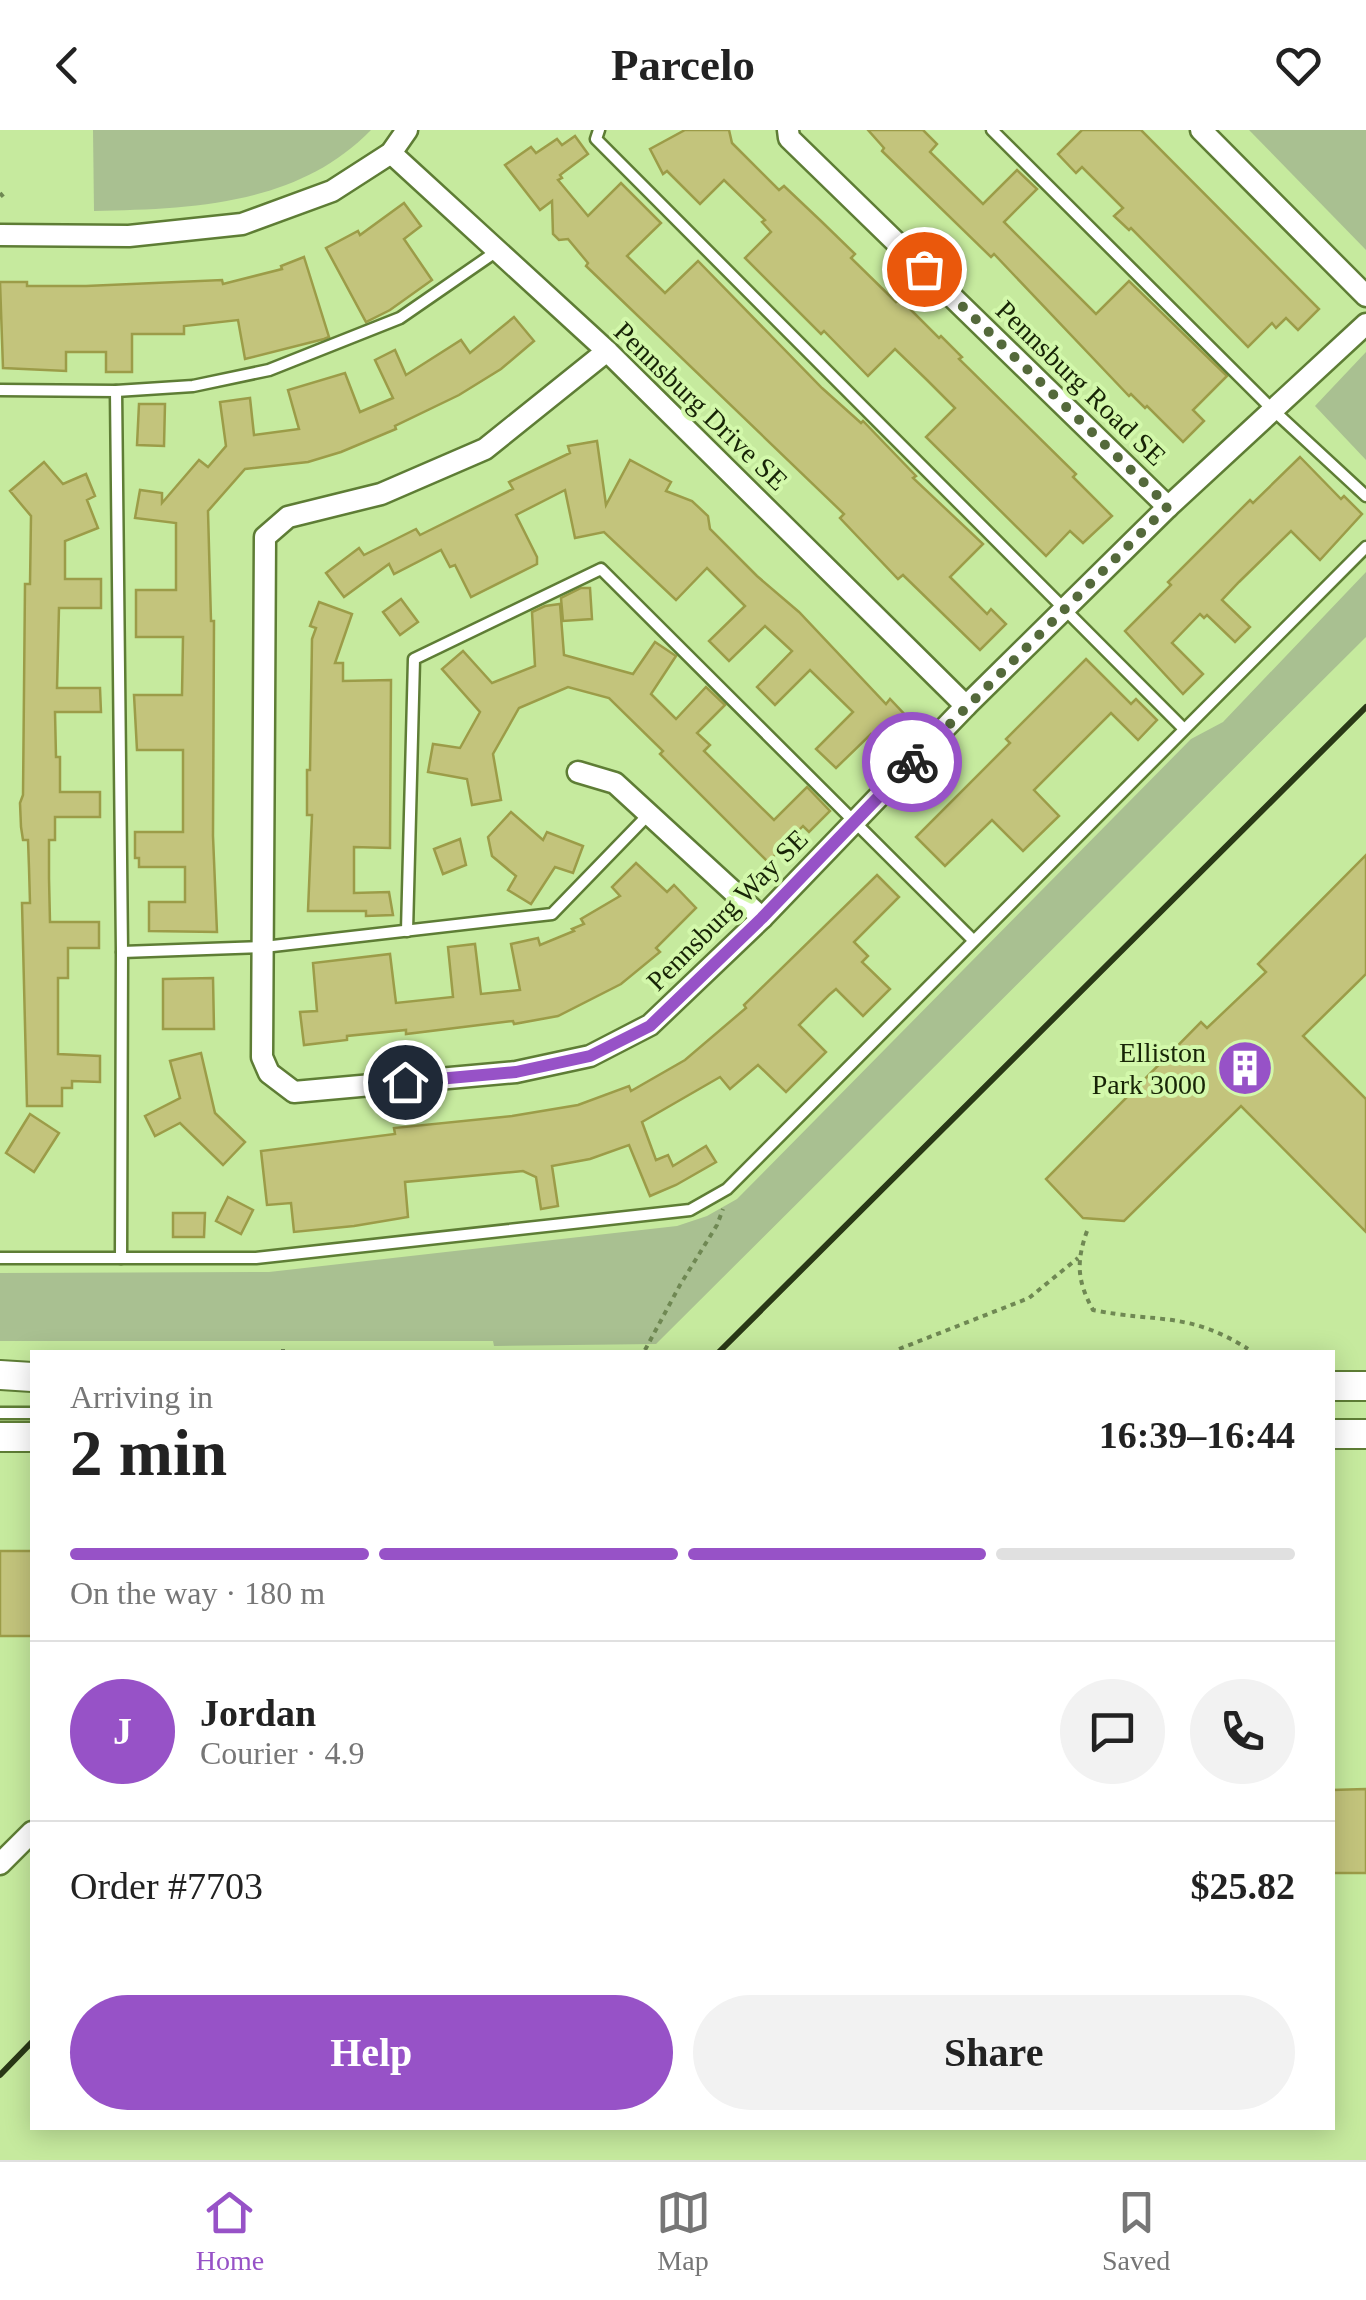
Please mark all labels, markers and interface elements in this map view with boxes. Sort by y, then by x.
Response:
icon: back [40,38,95,93]
icon: heart [1271,38,1326,93]
text: Parcelo [611,40,755,90]
pin [882,227,967,312]
icon: bag [897,242,952,297]
street label: Pennsburg Road SE [990,294,1172,472]
street label: Pennsburg Drive SE [608,316,794,496]
courier [862,712,962,812]
icon: bike [885,735,940,790]
street label: Pennsburg Way SE [640,823,814,997]
place label: Elliston Park 3000 [1092,1037,1206,1100]
building icon: Elliston Park 3000 [1215,1038,1275,1098]
pin [363,1040,448,1125]
icon: home [378,1055,433,1110]
text: Arriving in [70,1379,213,1415]
text: 16:39–16:44 [1099,1414,1295,1456]
text: 2 min [70,1417,227,1489]
text: On the way · 180 m [70,1575,325,1611]
button: chat [1060,1679,1165,1784]
button: phone [1190,1679,1295,1784]
text: Jordan [200,1692,316,1734]
text: J [113,1710,132,1752]
text: Courier · 4.9 [200,1735,364,1771]
text: Order #7703 [70,1865,263,1907]
text: $25.82 [1191,1865,1295,1907]
button: Help [70,1995,673,2110]
button: Share [693,1995,1295,2110]
tab: Home [196,2185,264,2277]
tab: Map [656,2185,711,2277]
tab: Saved [1102,2185,1170,2277]

